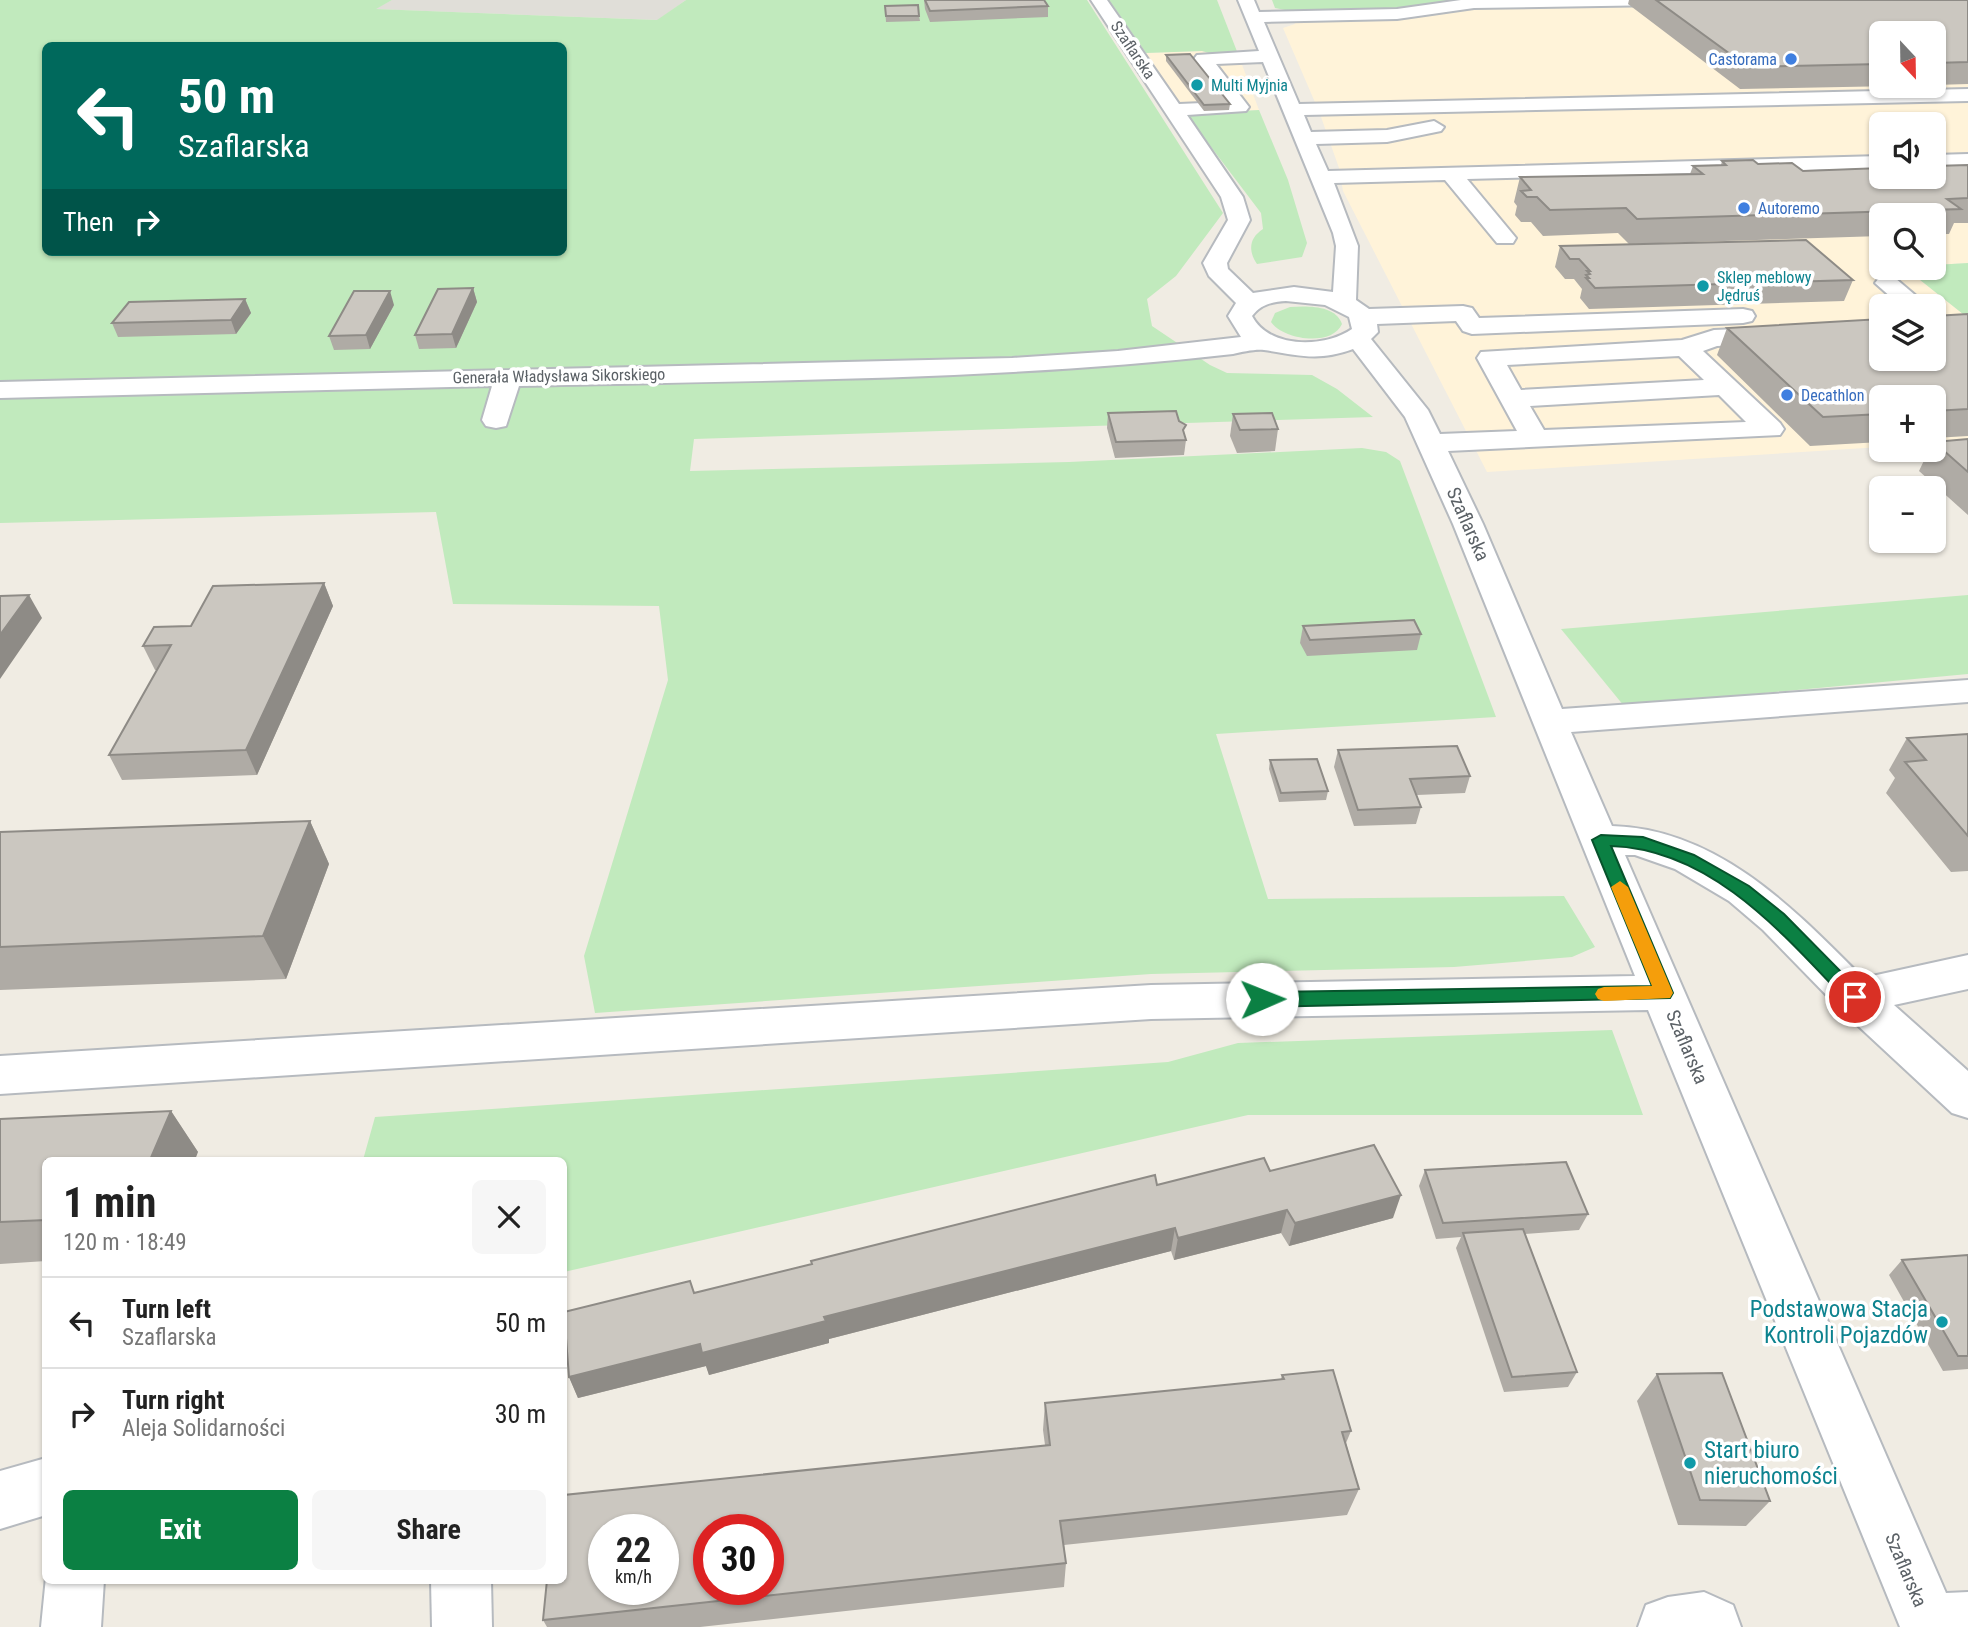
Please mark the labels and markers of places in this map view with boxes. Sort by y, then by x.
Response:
place label: Castorama [1708,50,1777,69]
marker: Castorama [1783,51,1799,67]
place label: Multi Myjnia [1211,76,1288,95]
marker: Multi Myjnia [1189,77,1205,93]
place label: Autoremo [1758,199,1820,218]
marker: Autoremo [1736,200,1752,216]
place label: Sklep meblowy Jędruś [1717,268,1812,305]
marker: Sklep meblowy Jędruś [1695,278,1711,294]
place label: Decathlon [1801,386,1865,405]
marker: Decathlon [1779,387,1795,403]
pin [1825,967,1885,1027]
place label: Podstawowa Stacja Kontroli Pojazdów [1750,1296,1928,1349]
marker: Podstawowa Stacja Kontroli Pojazdów [1934,1314,1950,1330]
place label: Start biuro nieruchomości [1704,1437,1838,1490]
marker: Start biuro nieruchomości [1682,1455,1698,1471]

